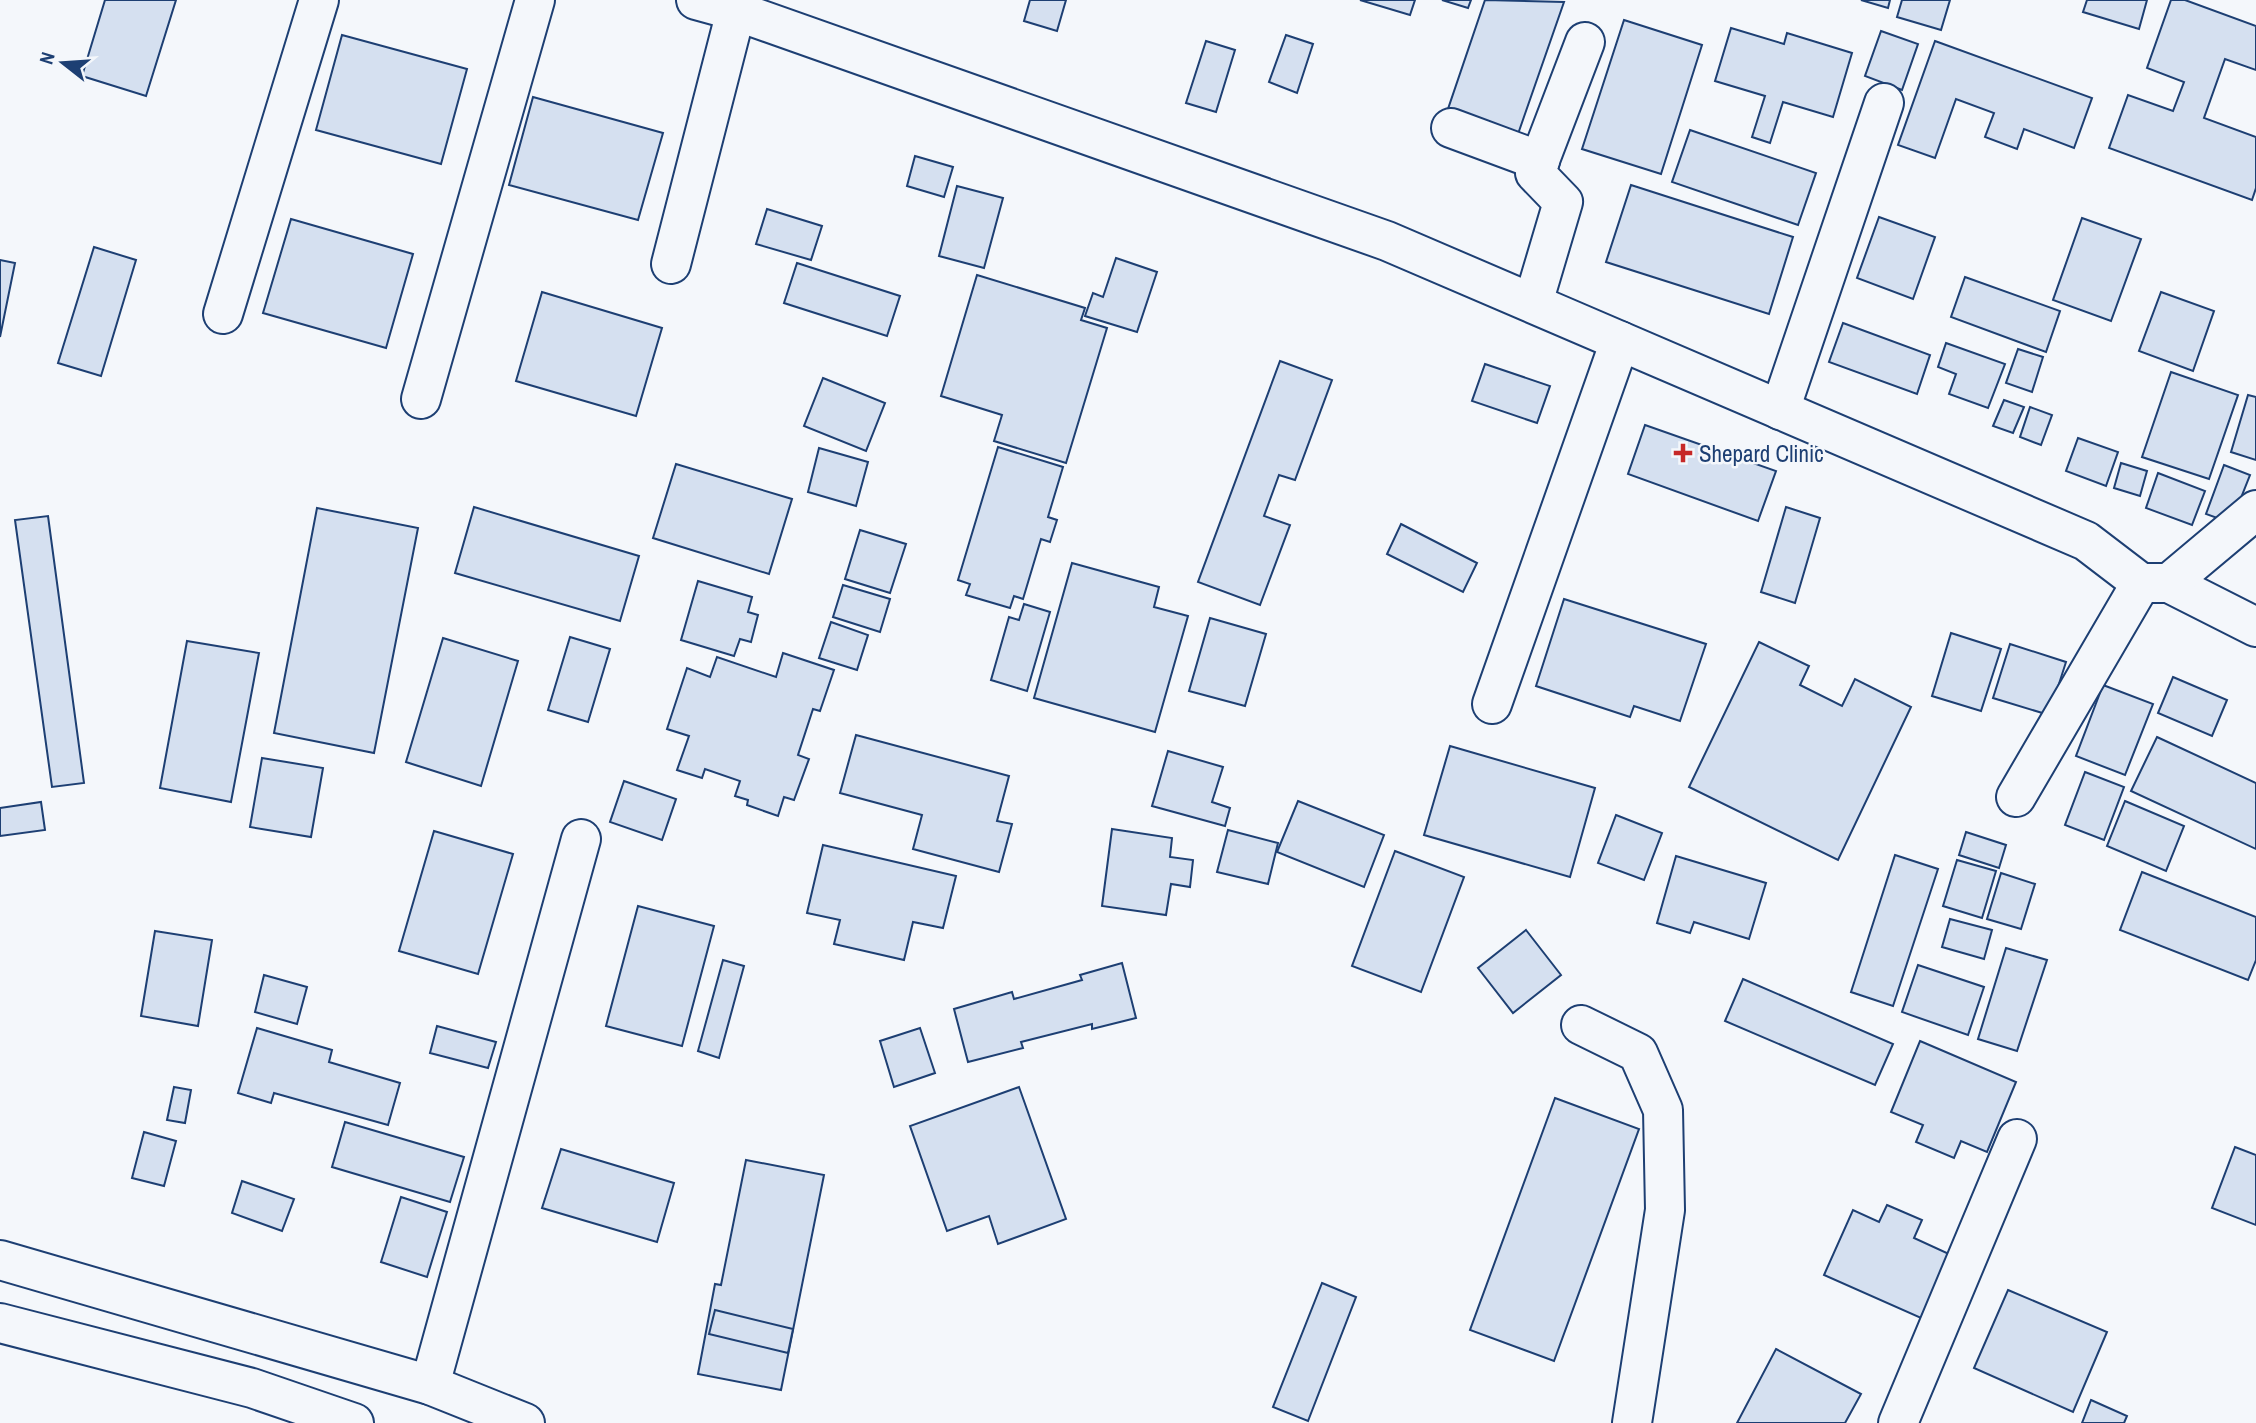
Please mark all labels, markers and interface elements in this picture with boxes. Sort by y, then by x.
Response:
north arrow [28,28,98,98]
text: N [33,49,61,67]
place label: Shepard Clinic [1699,438,1824,469]
marker: Shepard Clinic [1673,443,1693,463]

